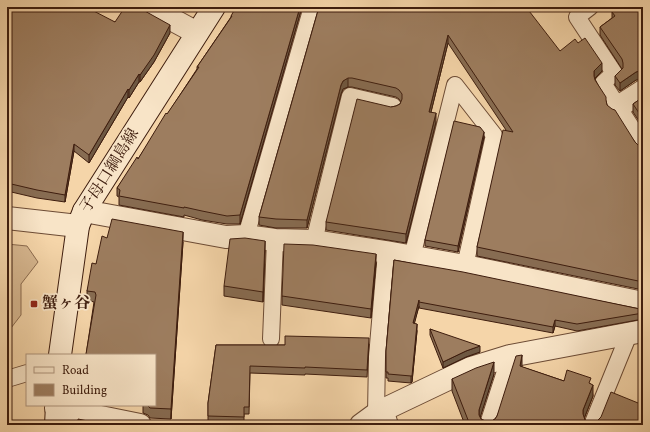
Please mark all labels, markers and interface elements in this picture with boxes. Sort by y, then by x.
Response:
street label: 子母口綱島線 [75,124,145,218]
place label: 蟹ヶ谷 [42,293,90,315]
marker: 蟹ヶ谷 [29,299,39,309]
legend [26,354,156,406]
text: Road [62,363,89,379]
text: Building [62,383,107,399]

